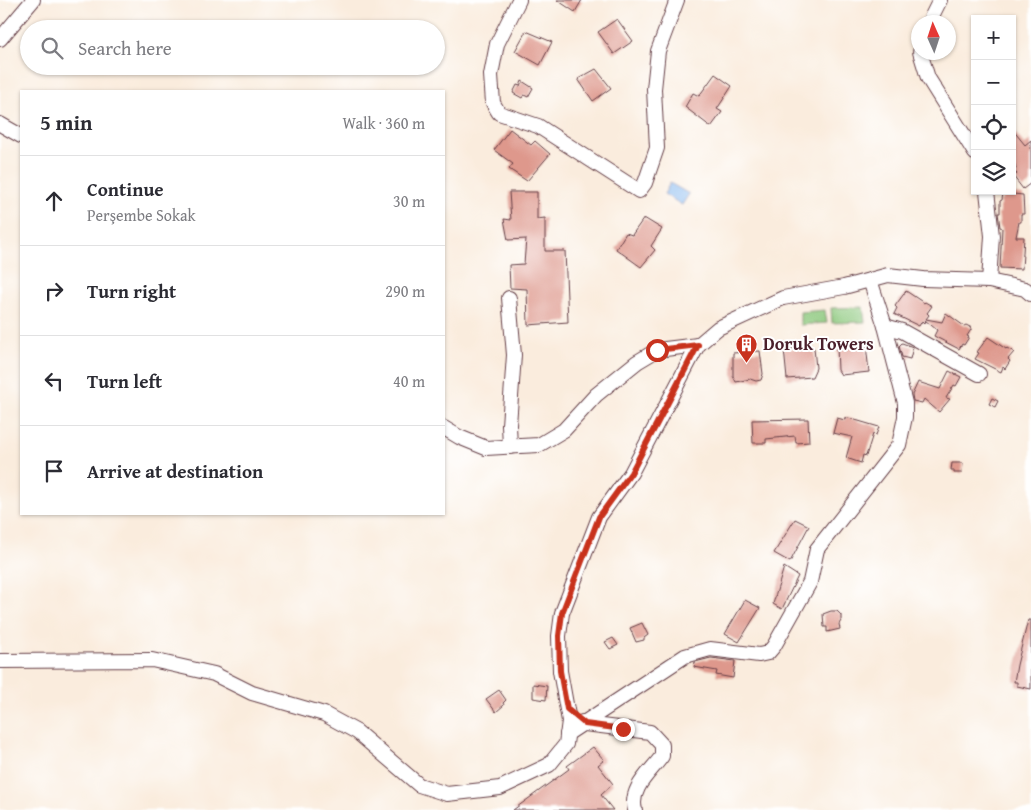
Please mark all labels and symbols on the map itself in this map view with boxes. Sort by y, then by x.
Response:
north arrow [911,15,956,60]
place label: Doruk Towers [763,330,874,357]
building icon: Doruk Towers [735,332,759,363]
route start [646,339,669,362]
route end [612,718,635,741]

